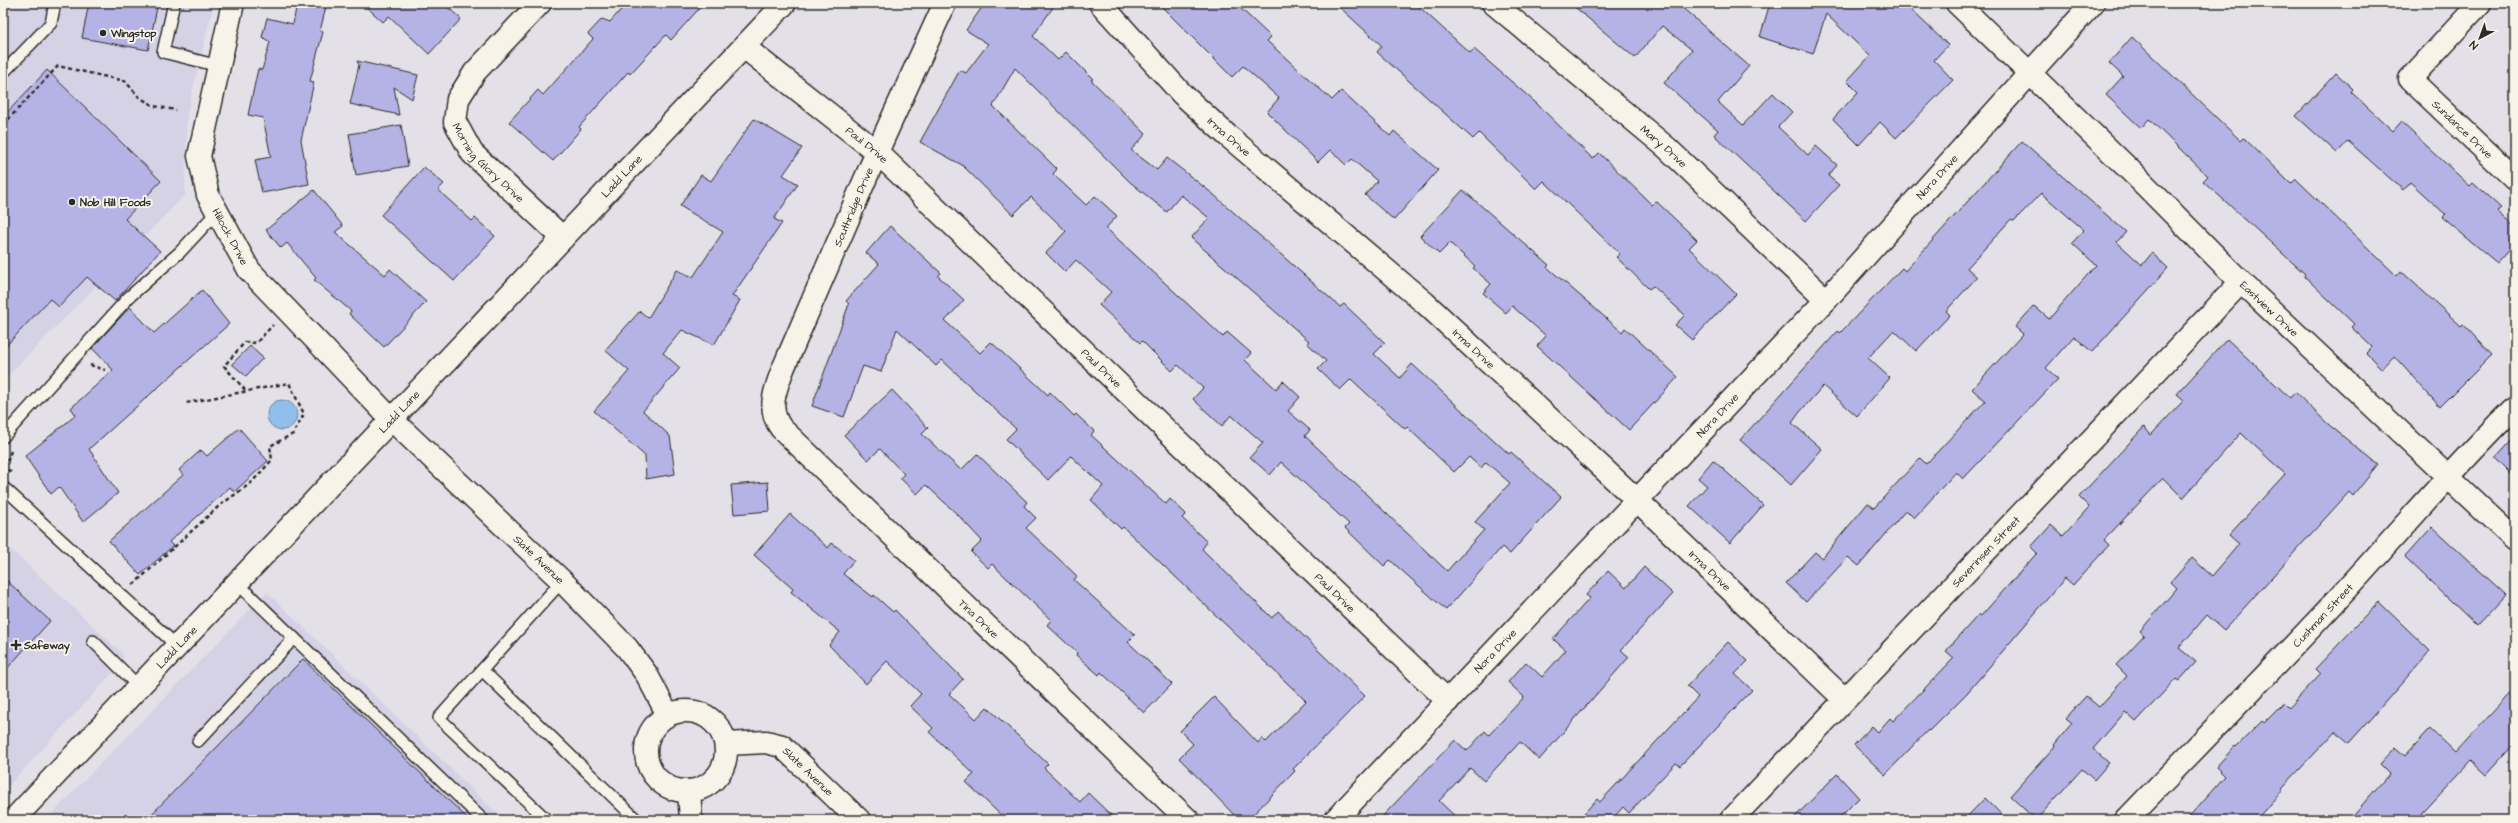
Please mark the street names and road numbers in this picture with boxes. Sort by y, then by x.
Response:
street label: Sundance Drive [2429,97,2496,162]
street label: Irma Drive [1204,114,1254,160]
street label: Morning Glory Drive [449,120,527,206]
street label: Mary Drive [1637,122,1690,171]
street label: Paul Drive [842,123,891,167]
street label: Nora Drive [1913,151,1961,203]
street label: Ladd Lane [598,152,646,201]
street label: Southridge Drive [830,165,878,249]
street label: Hillock Drive [209,206,252,268]
street label: Eastview Drive [2236,278,2302,340]
street label: Irma Drive [1449,325,1498,372]
street label: Paul Drive [1078,345,1125,391]
street label: Ladd Lane [375,387,423,436]
street label: Nora Drive [1693,390,1742,441]
street label: Severinsen Street [1948,512,2024,591]
street label: Slate Avenue [510,532,567,587]
street label: Irma Drive [1686,547,1734,595]
street label: Paul Drive [1311,570,1358,616]
street label: Cushman Street [2289,580,2357,651]
street label: Tina Drive [955,596,1002,642]
street label: Ladd Lane [153,623,201,672]
street label: Nora Drive [1471,625,1520,676]
street label: Slate Avenue [779,744,837,800]

